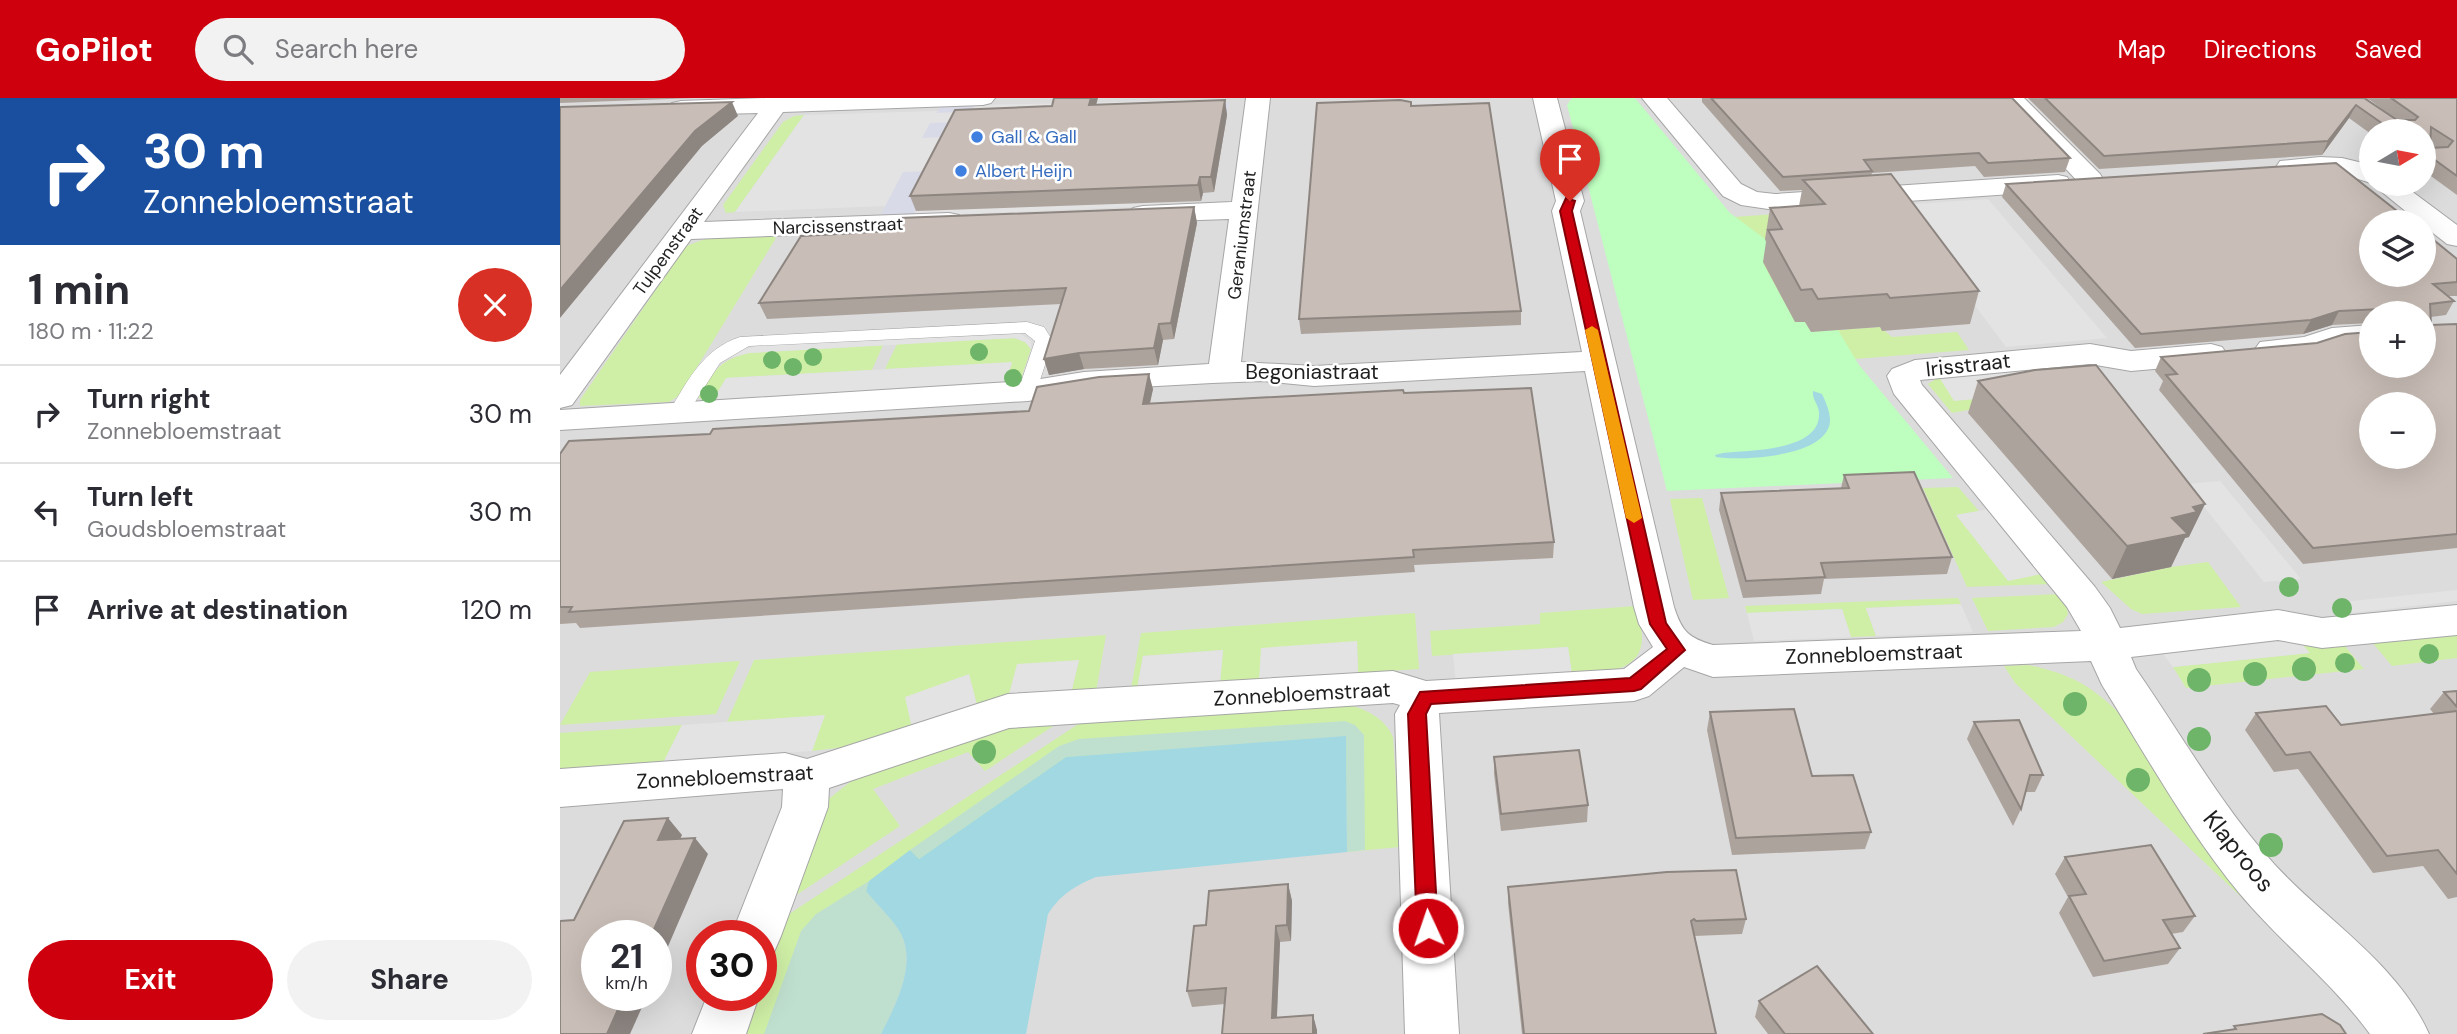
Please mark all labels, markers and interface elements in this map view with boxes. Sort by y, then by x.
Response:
search box [195,18,685,81]
text: GoPilot [35,28,153,71]
icon: search [219,30,257,68]
text: Search here [275,32,418,66]
text: Map [2118,34,2166,65]
text: Directions [2204,34,2317,65]
text: Saved [2355,34,2422,65]
text: 30 m [143,119,265,183]
north arrow [2359,119,2436,196]
map controls [2359,119,2436,469]
place label: Gall & Gall [991,125,1077,149]
icon: right [28,126,119,217]
marker: Gall & Gall [969,129,985,145]
pin [1540,129,1600,201]
icon: arrive [1551,140,1589,178]
place label: Albert Heijn [975,159,1072,183]
marker: Albert Heijn [953,163,969,179]
street label: Geraniumstraat [1222,169,1262,301]
text: Zonnebloemstraat [143,181,414,223]
street label: Tulpenstraat [628,202,708,300]
button: layers [2359,210,2436,287]
street label: Narcissenstraat [772,212,904,240]
text: 1 min [28,262,130,317]
button: close [458,268,532,342]
button: + [2359,301,2436,378]
text: 180 m · 11:22 [28,316,154,346]
street label: Irisstraat [1924,347,2012,383]
street label: Begoniastraat [1245,358,1379,386]
text: Turn right [87,382,211,416]
button: − [2359,392,2436,469]
icon: right [28,395,66,433]
text: 30 m [469,397,532,431]
text: Zonnebloemstraat [87,416,282,446]
text: Turn left [87,480,194,514]
icon: left [28,493,66,531]
text: 30 m [469,495,532,529]
text: Goudsbloemstraat [87,514,286,544]
icon: arrive [28,591,66,629]
text: Arrive at destination [87,593,348,627]
text: 120 m [461,593,532,627]
street label: Zonnebloemstraat [1785,637,1963,671]
street label: Zonnebloemstraat [1213,675,1391,713]
street label: Zonnebloemstraat [636,758,814,796]
street label: Klaproos [2197,804,2281,898]
position arrow [1391,891,1465,965]
speed limit sign: 30 [686,920,777,1011]
text: 21 [610,933,643,979]
button: Exit [28,940,273,1020]
button: Share [287,940,532,1020]
text: km/h [605,971,648,995]

